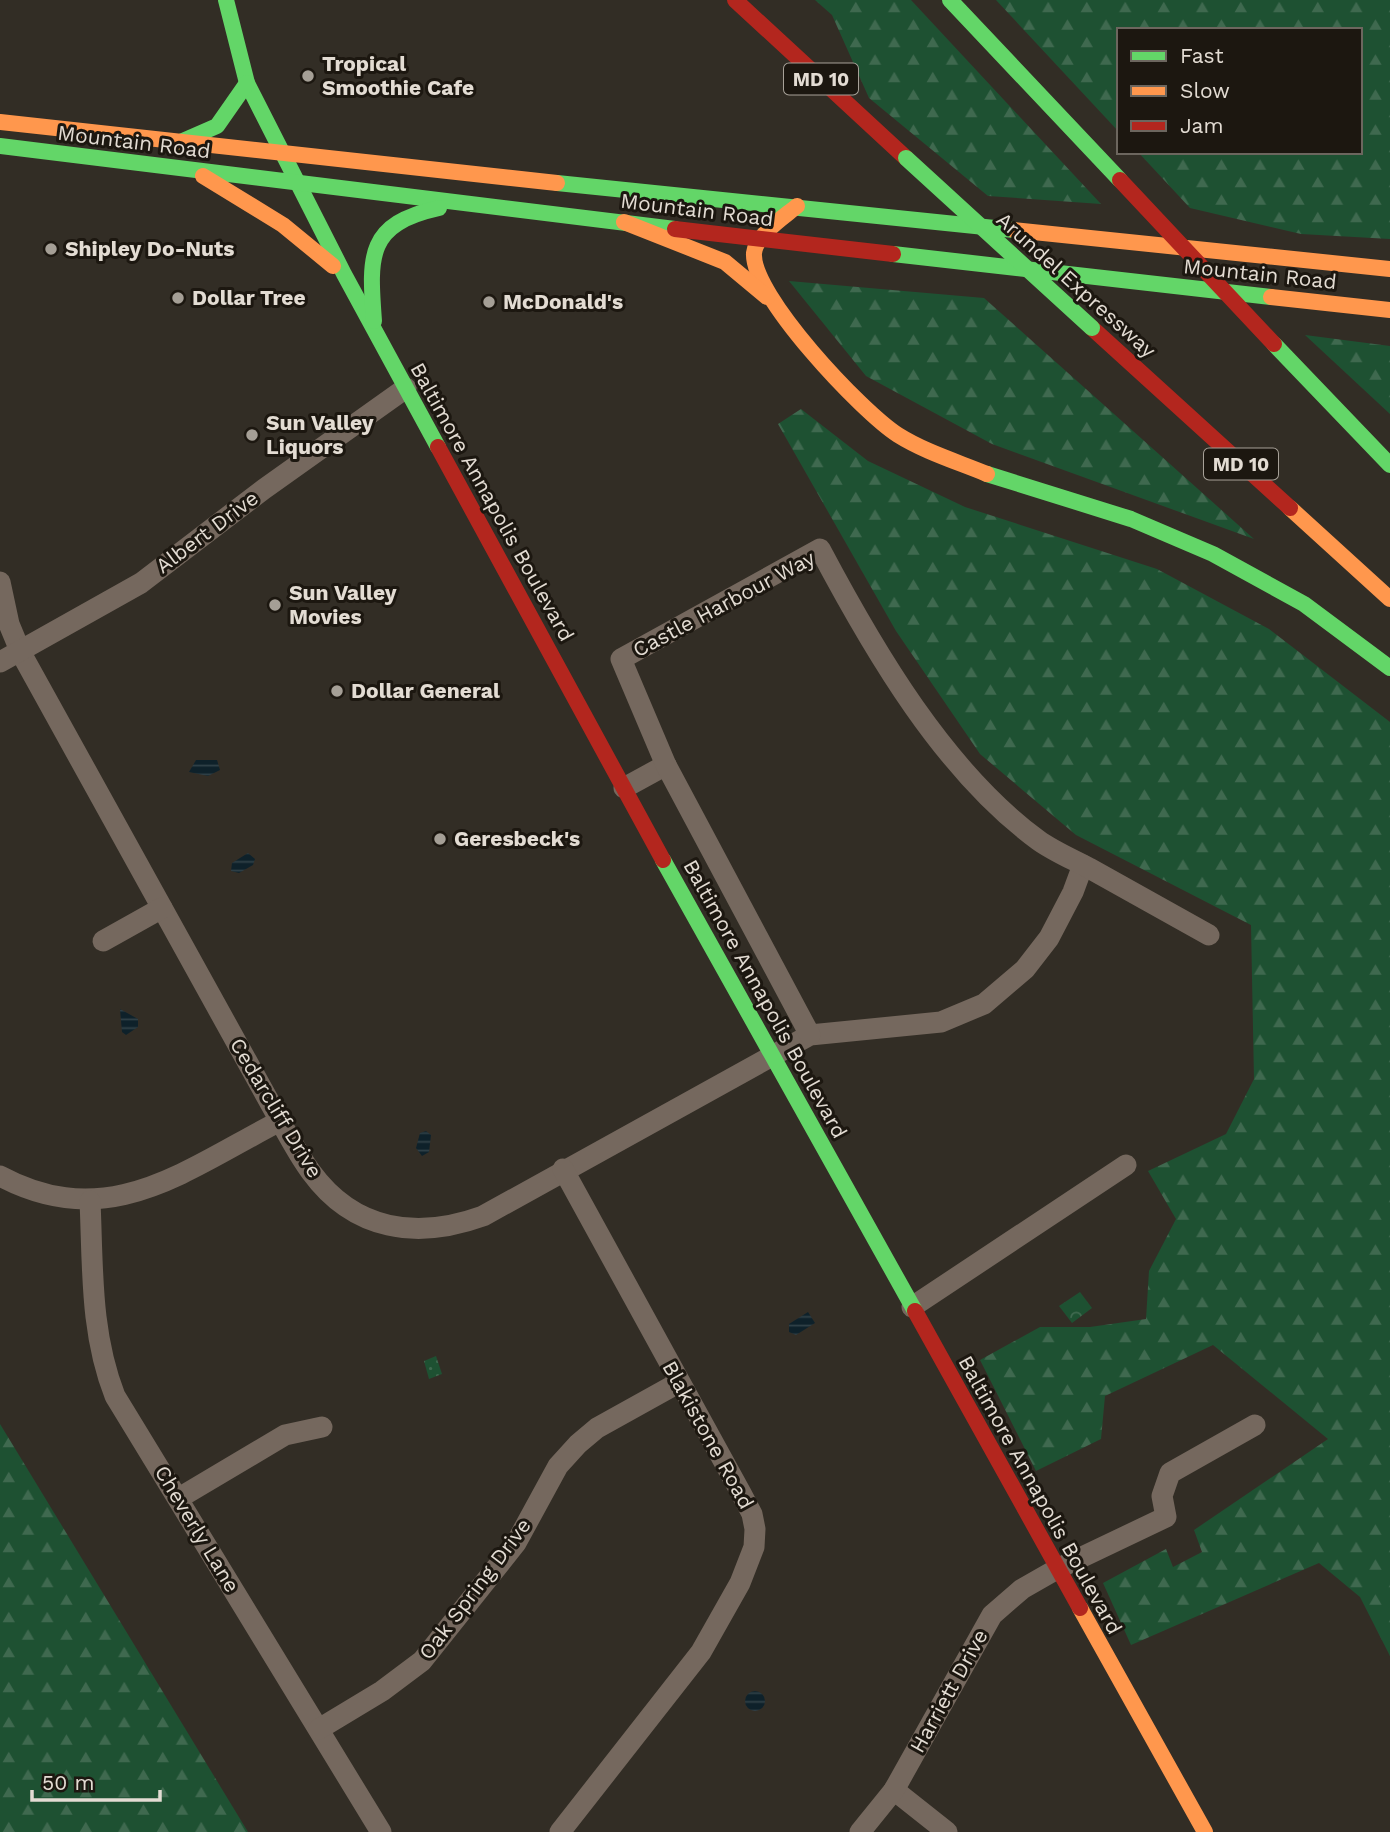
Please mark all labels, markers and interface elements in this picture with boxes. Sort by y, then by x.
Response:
legend [1117,28,1362,154]
text: Fast [1180,43,1224,68]
place label: Tropical Smoothie Cafe [322,51,474,100]
road number: MD 10 [784,64,858,94]
marker: Tropical Smoothie Cafe [300,68,316,84]
text: Slow [1180,78,1230,103]
text: Jam [1180,113,1223,138]
street label: Mountain Road [56,120,212,163]
street label: Mountain Road [619,188,775,231]
street label: Arundel Expressway [992,207,1161,363]
place label: Shipley Do-Nuts [65,236,234,261]
marker: Shipley Do-Nuts [43,241,59,257]
street label: Mountain Road [1182,253,1338,294]
place label: Dollar Tree [192,285,306,310]
place label: McDonald's [503,289,623,314]
marker: Dollar Tree [170,290,186,306]
marker: McDonald's [481,294,497,310]
street label: Baltimore Annapolis Boulevard [405,358,580,645]
place label: Sun Valley Liquors [266,410,374,459]
marker: Sun Valley Liquors [244,427,260,443]
road number: MD 10 [1204,449,1278,480]
street label: Albert Drive [151,485,263,578]
street label: Castle Harbour Way [628,545,819,662]
place label: Sun Valley Movies [289,580,397,629]
marker: Sun Valley Movies [267,597,283,613]
place label: Dollar General [351,678,500,703]
marker: Dollar General [329,683,345,699]
place label: Geresbeck's [454,826,580,851]
marker: Geresbeck's [432,831,448,847]
street label: Baltimore Annapolis Boulevard [678,855,853,1142]
street label: Cedarcliff Drive [225,1033,328,1182]
street label: Baltimore Annapolis Boulevard [953,1351,1128,1638]
street label: Blakistone Road [657,1356,759,1513]
street label: Cheverly Lane [150,1461,245,1597]
street label: Oak Spring Drive [413,1513,536,1664]
street label: Harriett Drive [904,1625,993,1757]
scale bar [32,1758,159,1802]
text: 50 m [42,1770,94,1795]

